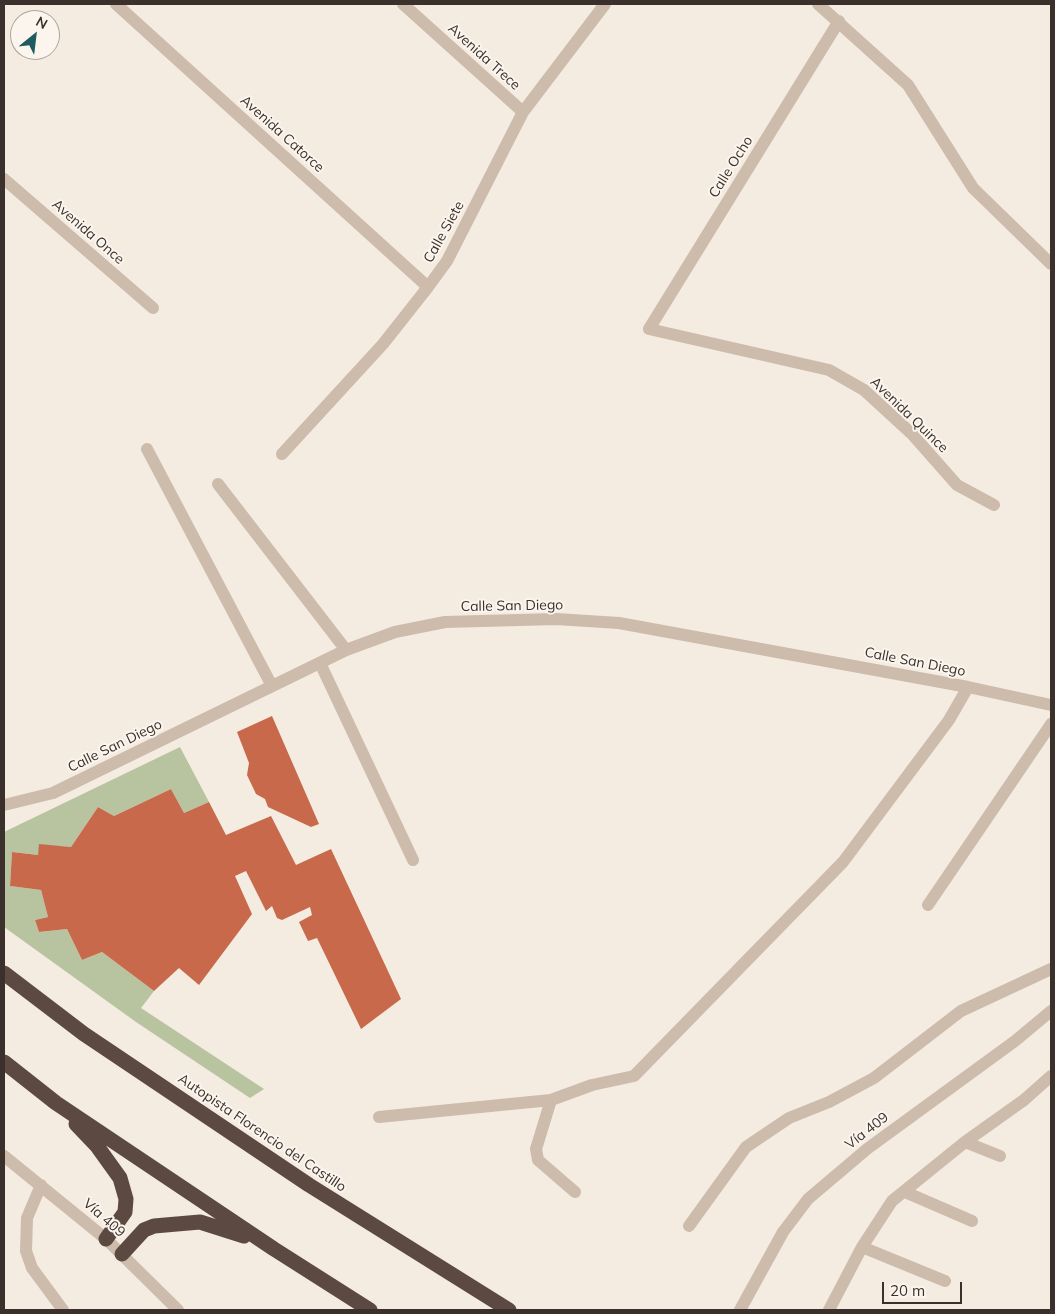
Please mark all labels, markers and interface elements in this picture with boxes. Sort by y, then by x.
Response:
north arrow [10,10,60,60]
text: N [33,12,51,33]
street label: Avenida Trece [444,20,524,94]
street label: Avenida Catorce [237,92,327,176]
street label: Calle Ocho [705,133,757,201]
street label: Avenida Once [48,196,128,268]
street label: Calle Siete [420,198,468,266]
street label: Avenida Quince [867,374,951,456]
street label: Calle San Diego [461,597,563,615]
street label: Calle San Diego [863,644,967,680]
street label: Calle San Diego [65,716,165,776]
street label: Autopista Florencio del Castillo [175,1070,349,1196]
street label: Vía 409 [842,1109,892,1153]
street label: Vía 409 [79,1195,129,1241]
scale bar [885,1272,965,1304]
text: 20 m [890,1281,925,1300]

